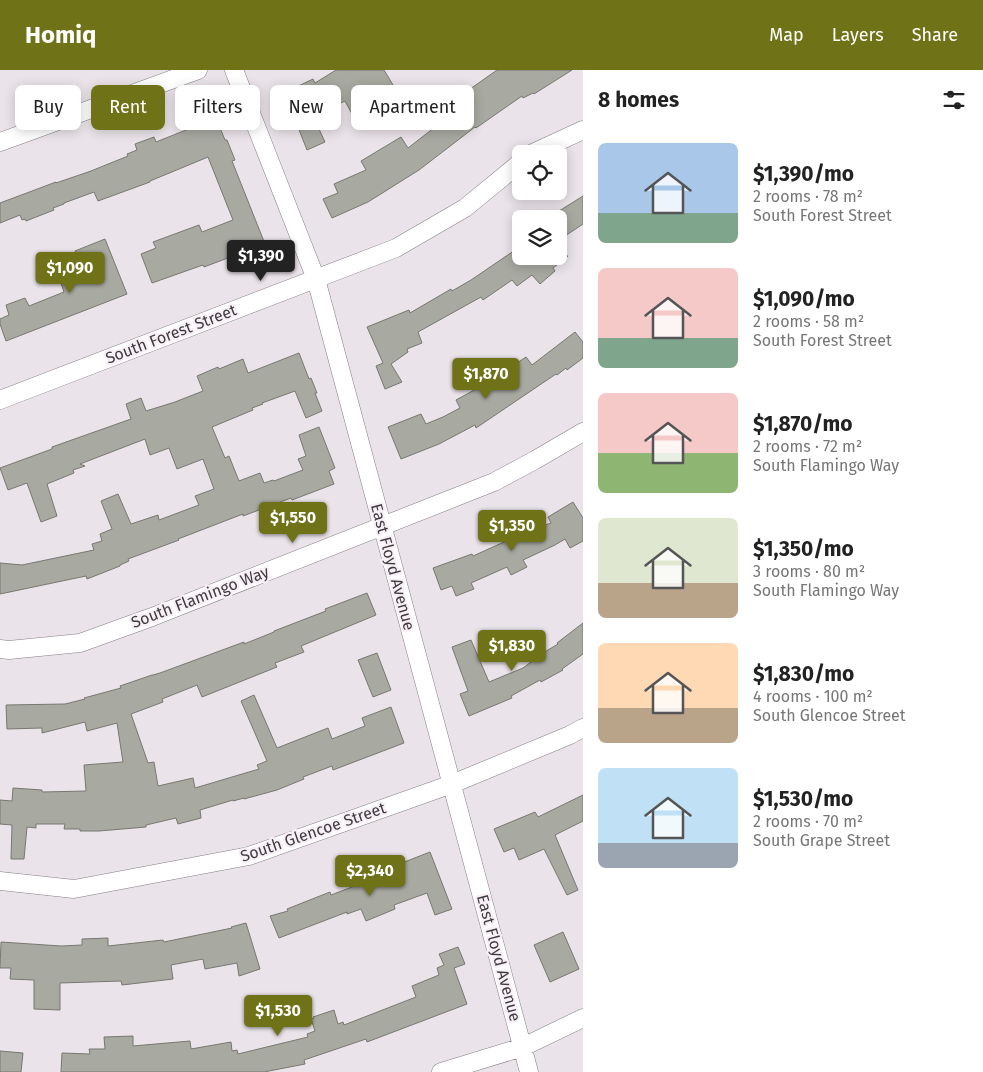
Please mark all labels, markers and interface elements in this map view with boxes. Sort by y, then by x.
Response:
text: Homiq [25,21,96,49]
text: Map [769,24,804,46]
text: Layers [832,24,884,46]
text: Share [912,24,958,46]
chip: Buy [15,85,81,130]
chip: Rent [91,85,165,130]
chip: Filters [175,85,260,130]
chip: New [270,85,341,130]
chip: Apartment [351,85,474,130]
icon: filters [940,86,968,114]
text: 8 homes [598,87,679,113]
map controls [512,145,567,265]
button: locate [512,145,567,200]
text: $1,390/mo [753,161,854,187]
icon: home [638,163,698,223]
text: 2 rooms · 78 m² [753,187,863,206]
text: South Forest Street [753,206,892,225]
button: layers [512,210,567,265]
pin: $1,390 [220,240,302,282]
text: $1,390 [238,246,284,265]
pin: $1,090 [29,252,111,294]
text: $1,090 [47,258,93,277]
text: $1,090/mo [753,286,855,312]
icon: home [638,288,698,348]
street label: South Forest Street [103,300,239,368]
text: 2 rooms · 58 m² [753,312,864,331]
text: South Forest Street [753,331,892,350]
pin: $1,870 [445,358,527,400]
text: $1,870 [463,364,509,383]
text: $1,870/mo [753,411,853,437]
icon: home [638,413,698,473]
text: 2 rooms · 72 m² [753,437,862,456]
text: South Flamingo Way [753,456,899,475]
street label: East Floyd Avenue [367,501,419,633]
pin: $1,550 [252,502,334,544]
text: $1,550 [270,508,316,527]
pin: $1,350 [471,510,553,552]
text: $1,350 [489,516,535,535]
text: $1,350/mo [753,536,854,562]
icon: home [638,538,698,598]
street label: South Flamingo Way [128,562,272,632]
text: 3 rooms · 80 m² [753,562,865,581]
text: South Flamingo Way [753,581,899,600]
pin: $1,830 [471,630,553,672]
text: $1,830 [489,636,535,655]
text: $1,830/mo [753,661,854,687]
icon: home [638,663,698,723]
text: 4 rooms · 100 m² [753,687,873,706]
text: South Glencoe Street [753,706,906,725]
text: $1,530/mo [753,786,853,812]
icon: home [638,788,698,848]
street label: South Glencoe Street [238,798,388,866]
text: 2 rooms · 70 m² [753,812,863,831]
text: South Grape Street [753,831,890,850]
pin: $2,340 [329,854,411,897]
text: $2,340 [346,861,394,880]
street label: East Floyd Avenue [473,892,525,1024]
pin: $1,530 [237,994,319,1037]
text: $1,530 [255,1001,301,1020]

